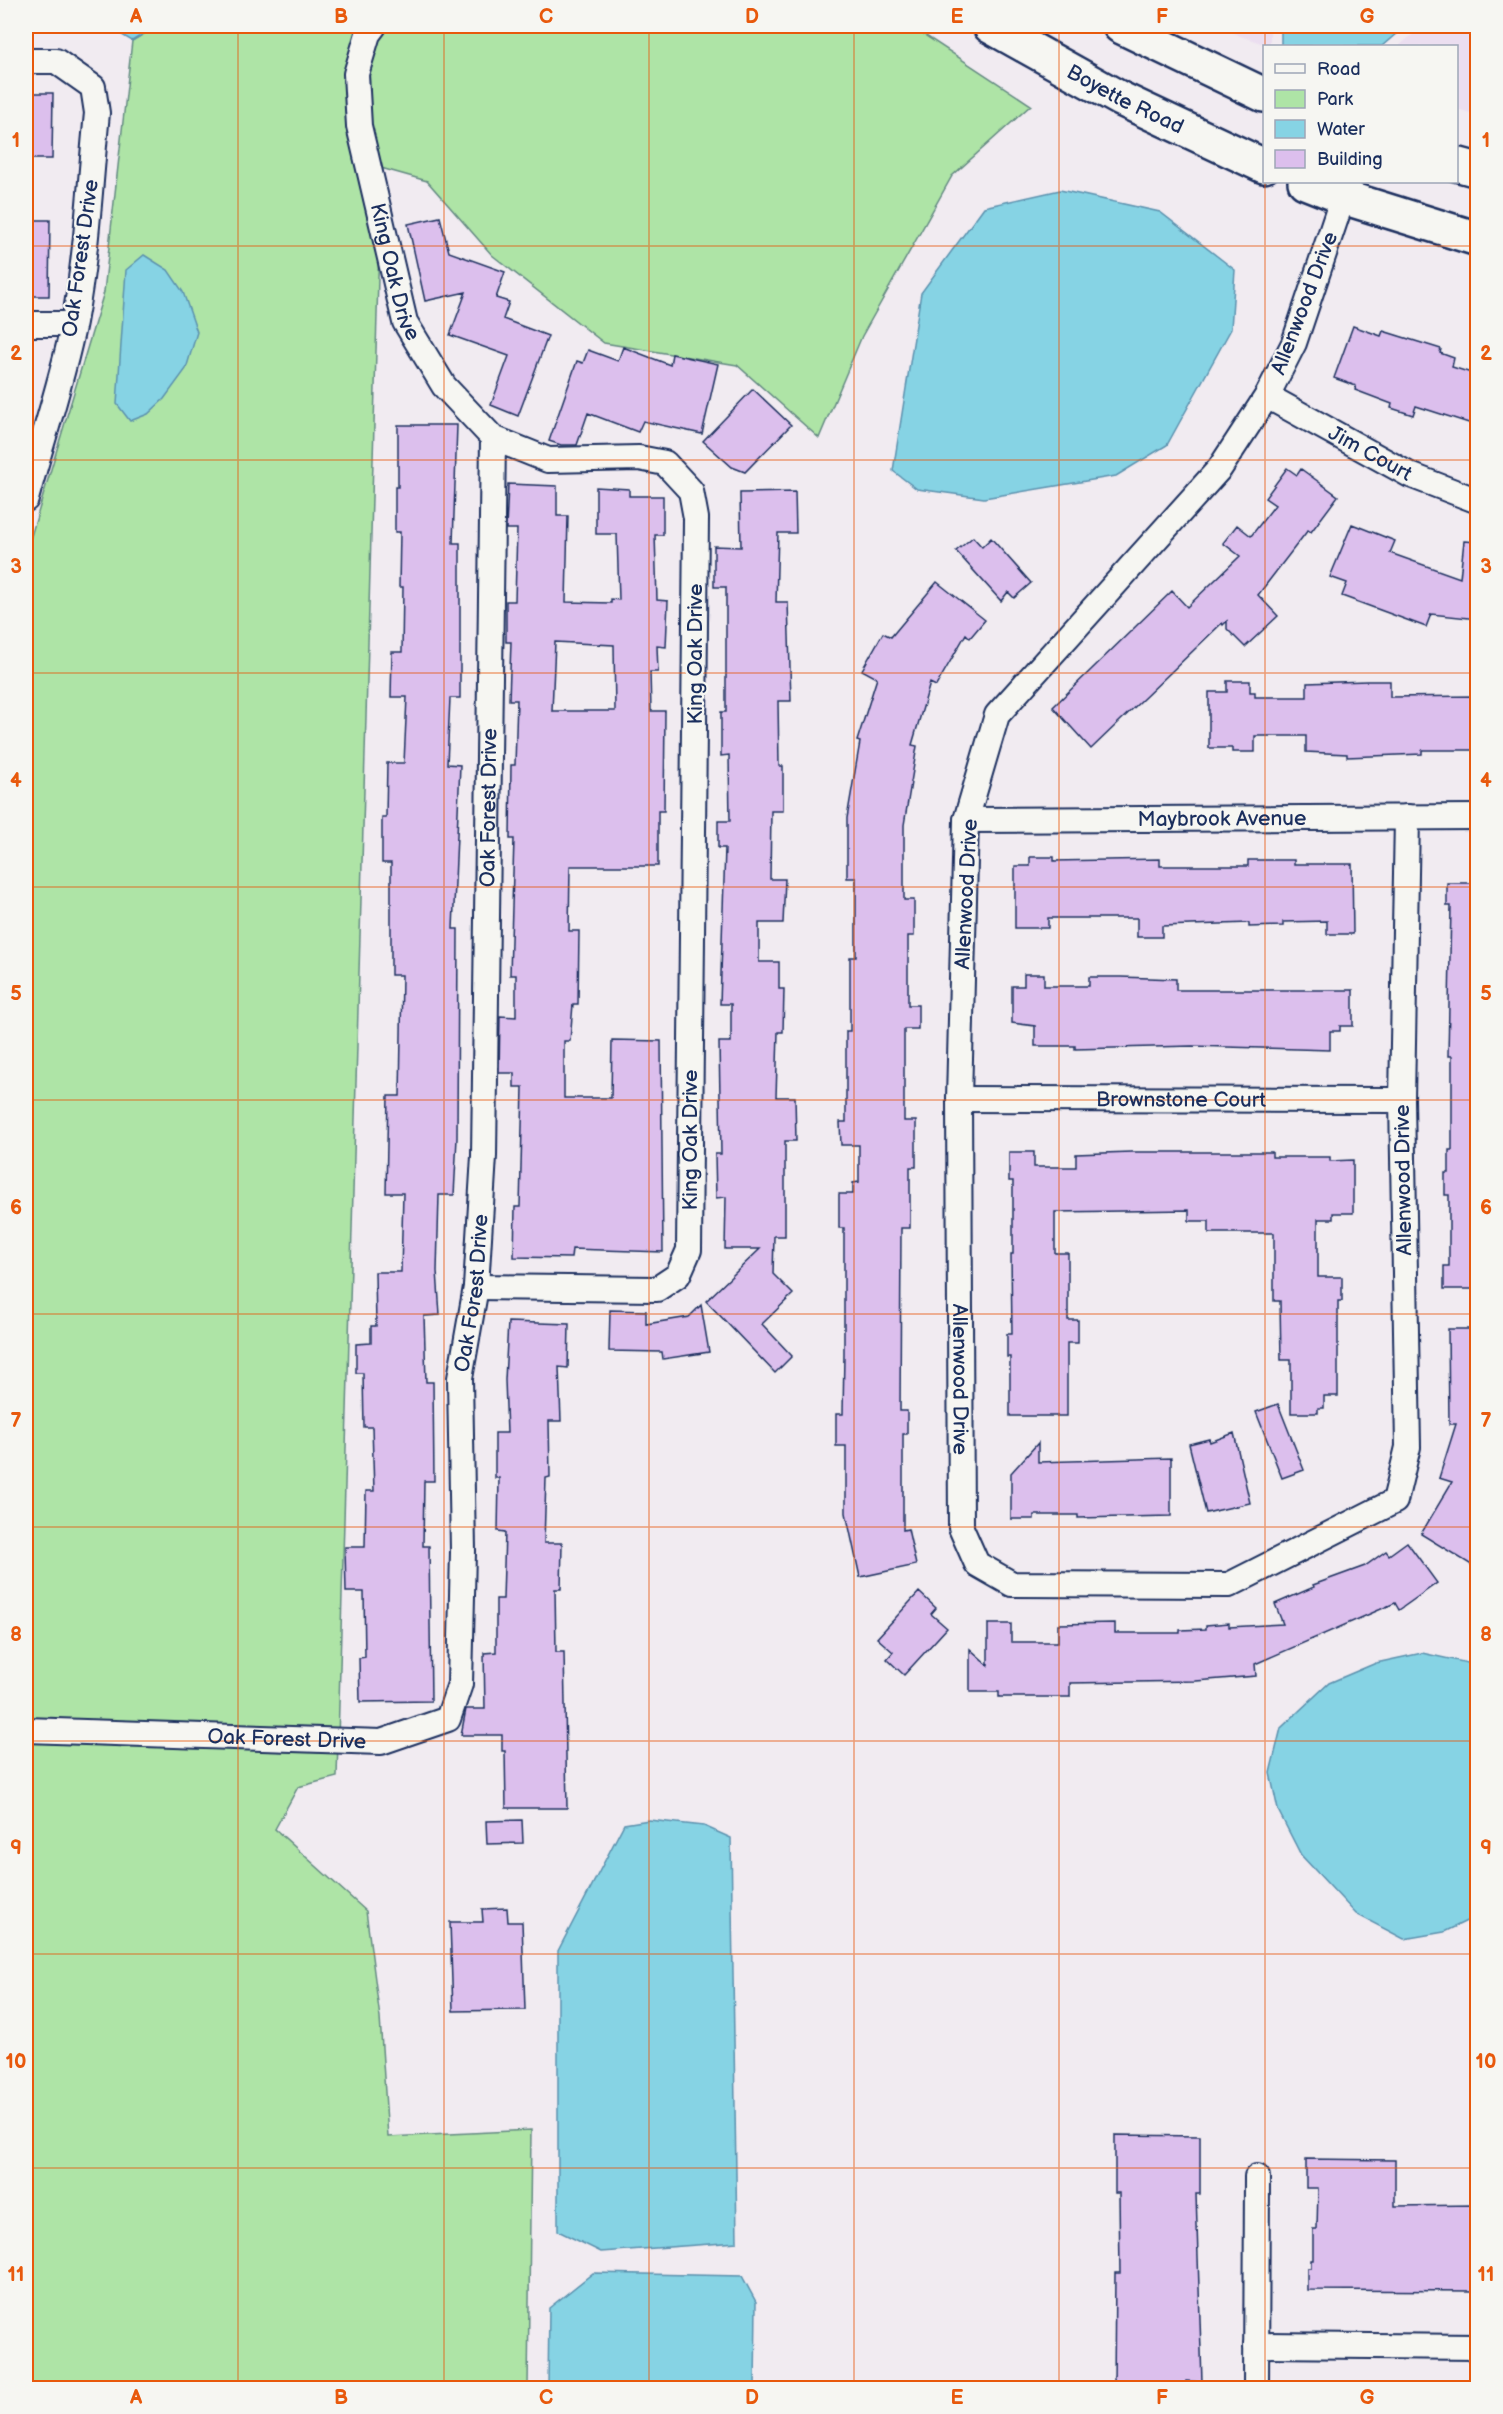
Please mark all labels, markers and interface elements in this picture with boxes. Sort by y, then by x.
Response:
text: A [129,5,143,29]
text: B [334,5,348,29]
text: C [539,5,553,29]
text: D [745,5,759,29]
text: E [951,5,964,29]
text: F [1156,5,1168,29]
text: G [1360,5,1375,29]
legend [1263,45,1458,183]
street label: Boyette Road [1062,59,1188,140]
text: Road [1317,59,1361,80]
text: Park [1317,89,1353,110]
text: Water [1317,119,1365,140]
text: 1 [12,129,20,153]
text: 1 [1482,129,1490,153]
text: Building [1317,149,1383,170]
street label: Oak Forest Drive [57,178,104,338]
street label: King Oak Drive [365,201,425,345]
street label: Allenwood Drive [1266,228,1343,378]
text: 2 [10,342,22,366]
text: 2 [1480,342,1492,366]
street label: Jim Court [1324,420,1417,487]
text: 3 [10,555,22,579]
text: 3 [1480,555,1492,579]
street label: King Oak Drive [683,583,708,725]
street label: Oak Forest Drive [475,728,502,887]
text: 4 [10,769,22,793]
text: 4 [1480,769,1492,793]
street label: Maybrook Avenue [1137,806,1307,832]
street label: Allenwood Drive [950,818,983,970]
text: 5 [10,982,22,1006]
text: 5 [1480,982,1492,1006]
street label: King Oak Drive [678,1069,703,1211]
street label: Brownstone Court [1096,1087,1267,1113]
street label: Allenwood Drive [1390,1104,1417,1256]
text: 6 [10,1196,22,1220]
text: 6 [1480,1196,1492,1220]
street label: Oak Forest Drive [449,1213,493,1374]
street label: Allenwood Drive [947,1304,973,1455]
text: 7 [10,1409,22,1433]
text: 7 [1480,1409,1492,1433]
text: 8 [10,1623,22,1647]
text: 8 [1480,1623,1492,1647]
street label: Oak Forest Drive [207,1724,367,1754]
text: 9 [10,1836,22,1860]
text: 9 [1480,1836,1492,1860]
text: 10 [6,2050,26,2074]
text: 10 [1476,2050,1496,2074]
text: 11 [8,2263,24,2287]
text: 11 [1478,2263,1494,2287]
text: A [129,2386,143,2410]
text: B [334,2386,348,2410]
text: C [539,2386,553,2410]
text: D [745,2386,759,2410]
text: E [951,2386,964,2410]
text: F [1156,2386,1168,2410]
text: G [1360,2386,1375,2410]

